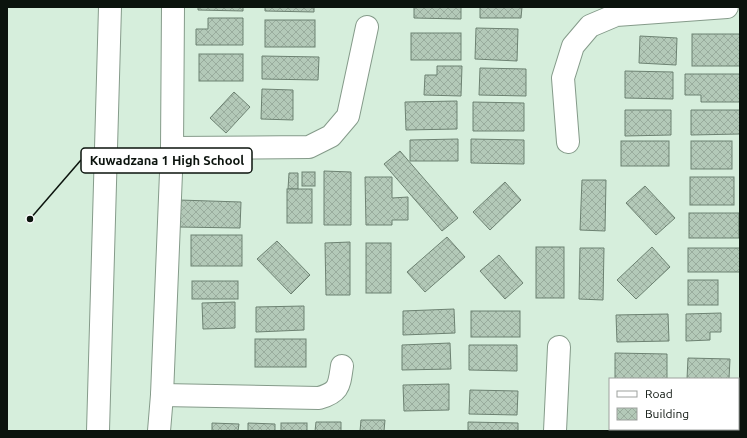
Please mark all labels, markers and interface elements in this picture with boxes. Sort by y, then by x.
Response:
callout: Kuwadzana 1 High School [81,148,252,173]
text: Kuwadzana 1 High School [90,153,244,167]
legend [609,378,739,430]
text: Road [645,387,673,400]
text: Building [645,407,689,420]

